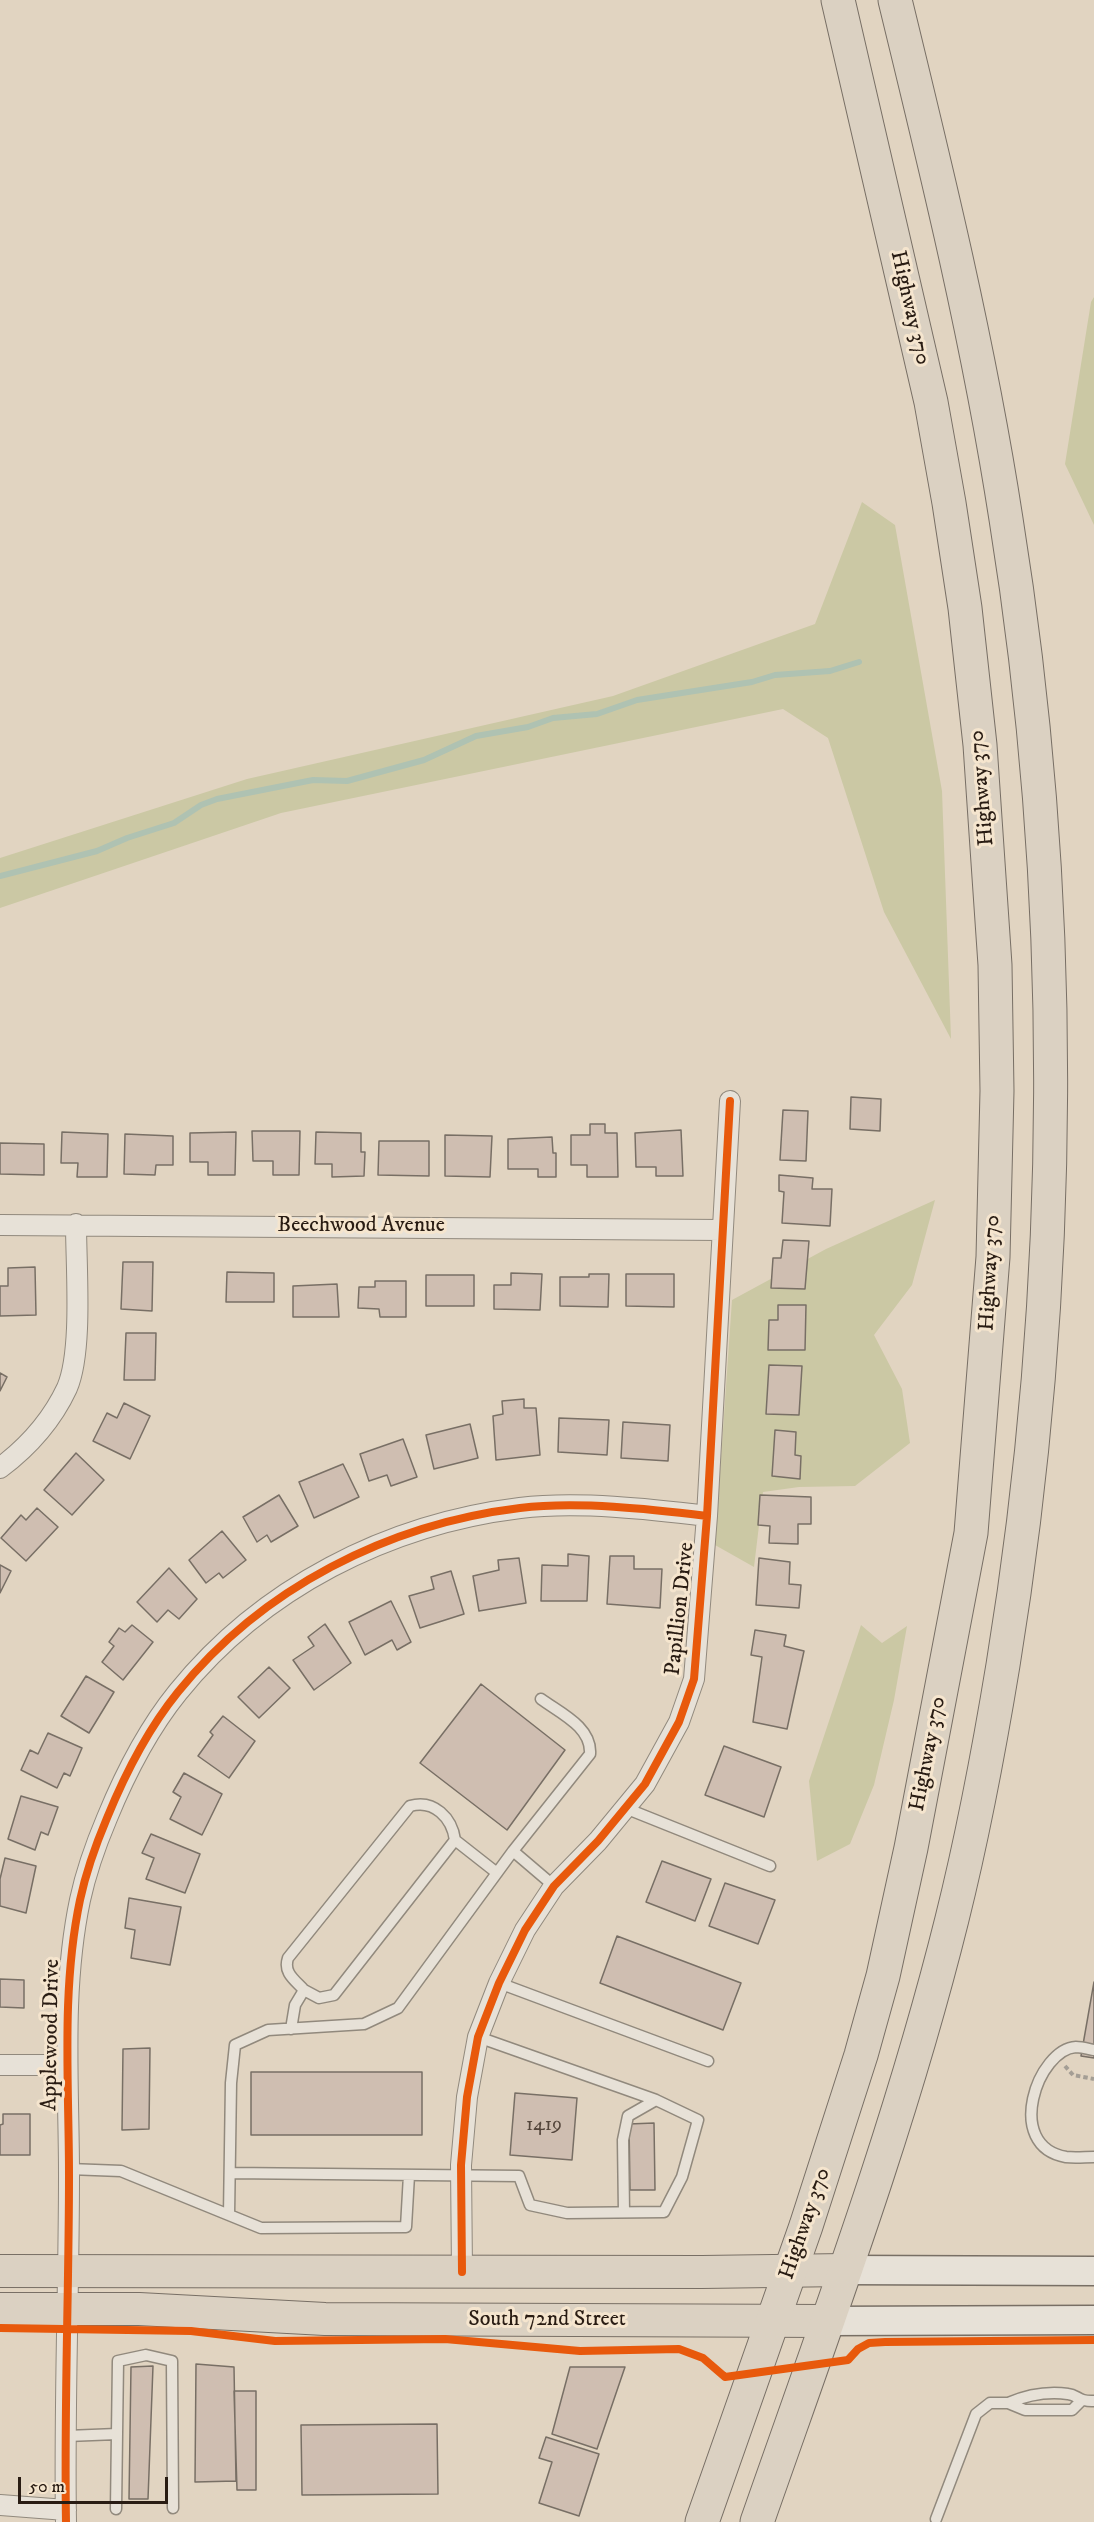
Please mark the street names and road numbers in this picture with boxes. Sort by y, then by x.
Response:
street label: Highway 370 [883,248,935,368]
street label: Highway 370 [965,729,1001,847]
street label: Beechwood Avenue [277,1213,445,1239]
street label: Highway 370 [975,1214,1007,1332]
street label: Papillion Drive [661,1541,701,1677]
street label: Highway 370 [905,1694,953,1814]
street label: Applewood Drive [37,1959,67,2111]
street label: Highway 370 [775,2165,837,2283]
street label: South 72nd Street [468,2307,626,2333]

